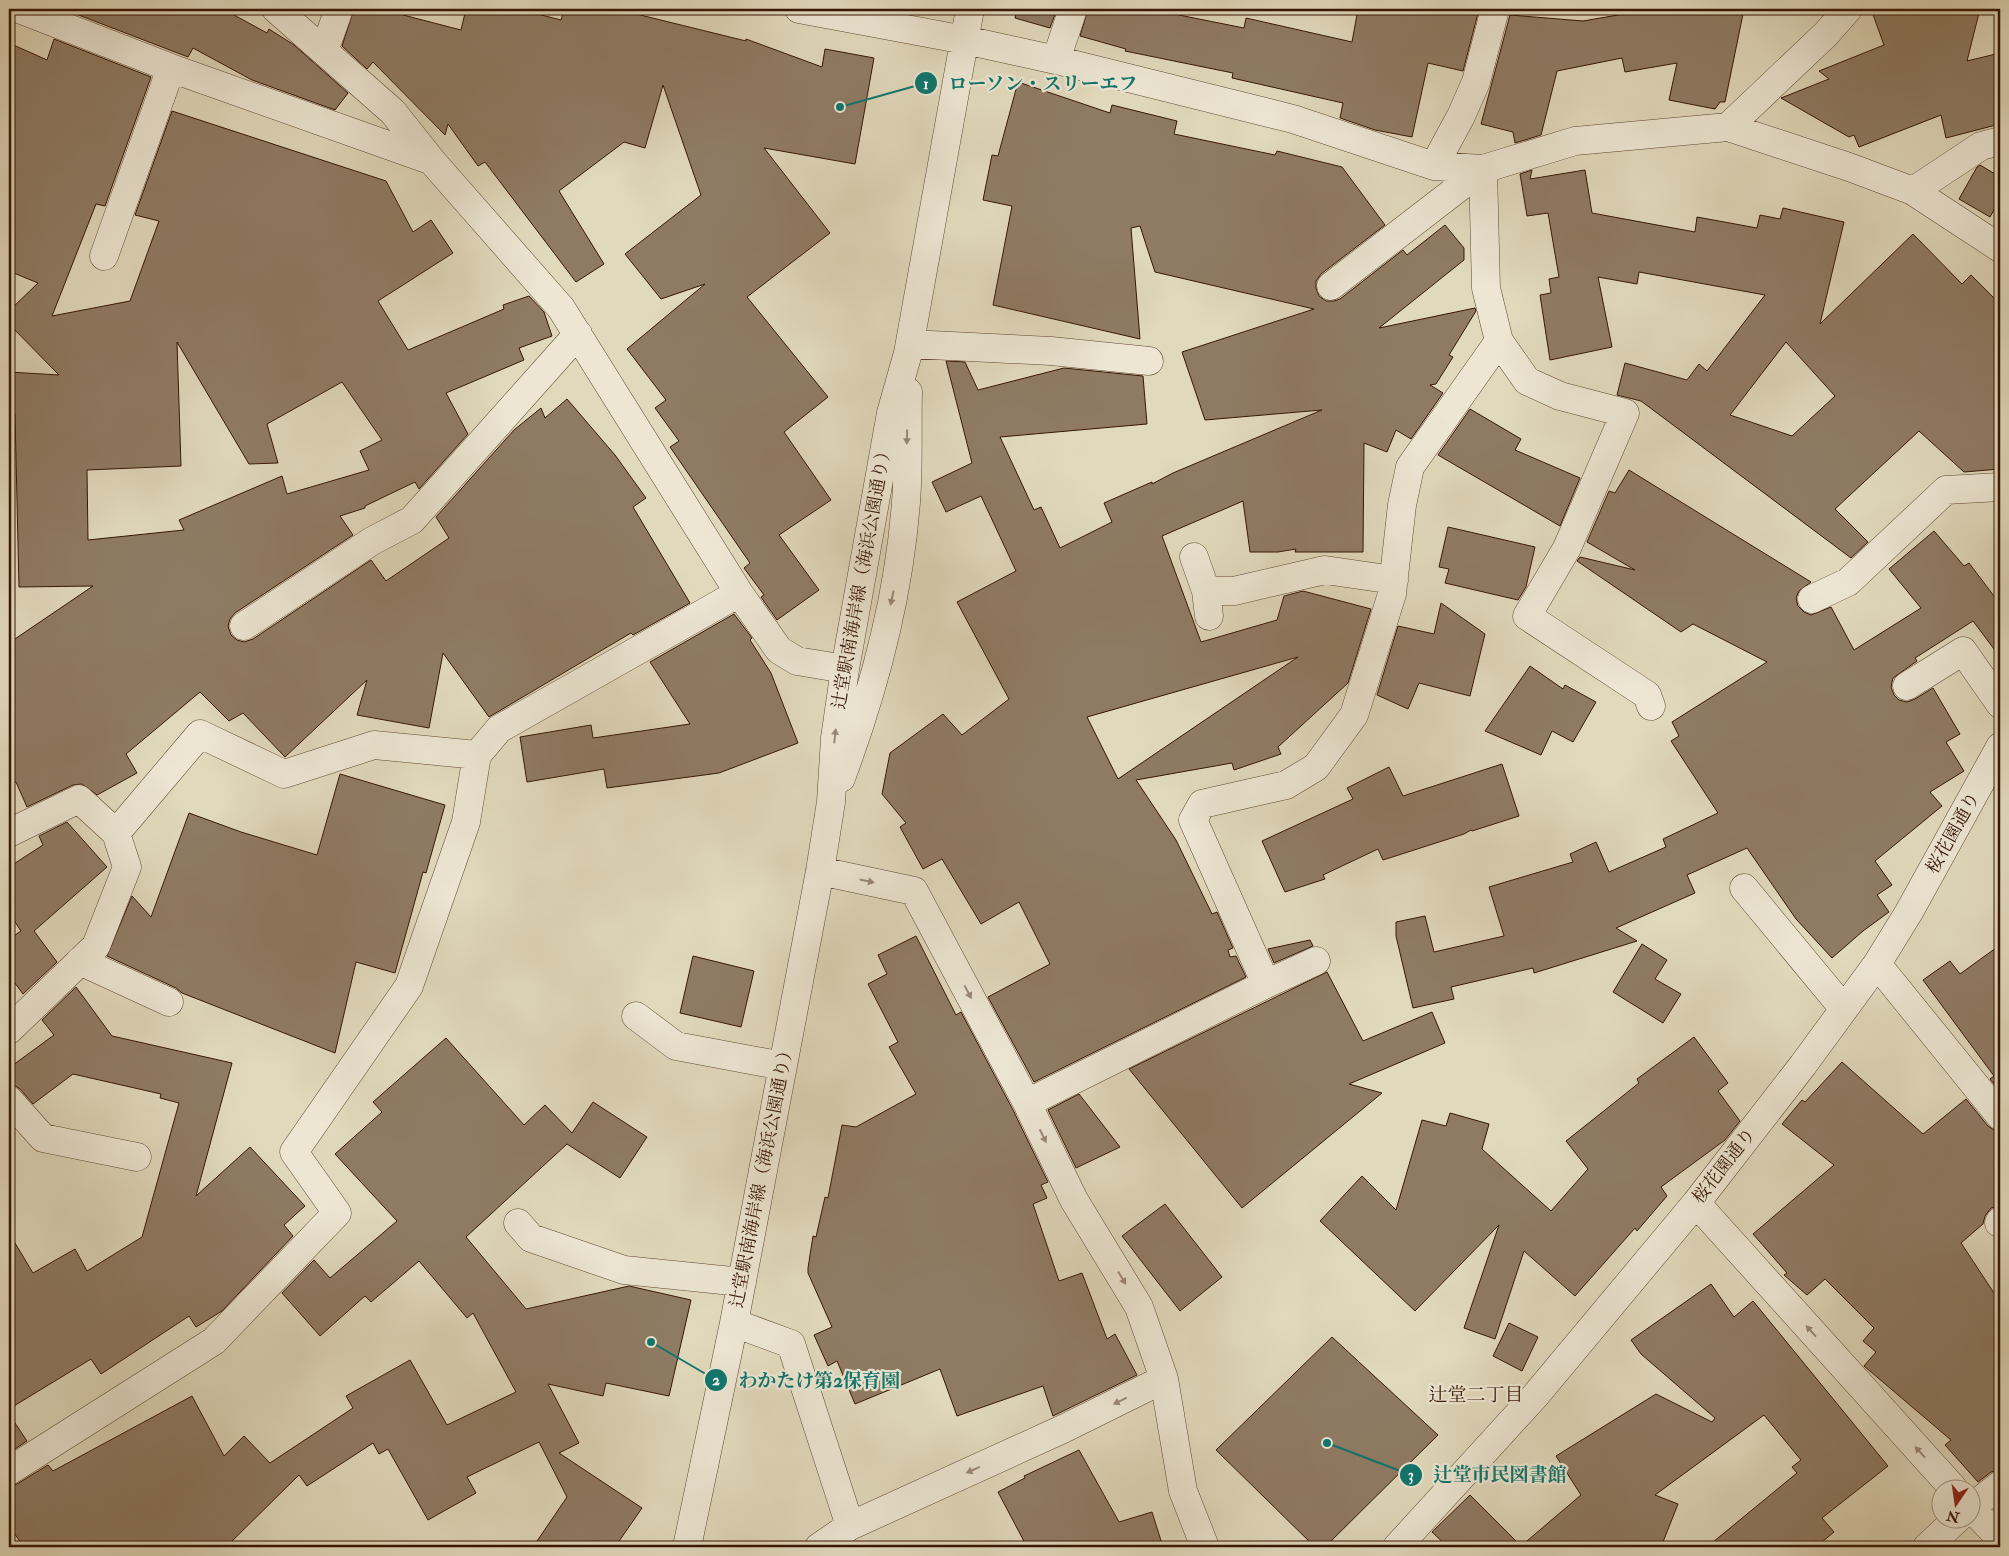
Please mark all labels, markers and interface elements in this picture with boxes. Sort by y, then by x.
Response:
callout: ローソン・スリーエフ [913,66,1148,100]
text: ローソン・スリーエフ [948,72,1138,96]
text: 1 [923,75,929,94]
one-way arrow [903,429,911,445]
street label: 辻堂駅南海岸線（海浜公園通り） [827,441,897,711]
one-way arrow [888,591,896,606]
one-way arrow [831,728,839,744]
street label: 桜花園通り [1921,788,1985,878]
one-way arrow [860,877,875,885]
one-way arrow [964,985,972,1000]
street label: 辻堂駅南海岸線（海浜公園通り） [725,1040,799,1310]
street label: 桜花園通り [1687,1123,1761,1209]
one-way arrow [1040,1129,1048,1143]
one-way arrow [1118,1272,1127,1285]
one-way arrow [1806,1325,1817,1338]
callout: わかたけ第2保育園 [703,1363,910,1397]
text: わかたけ第2保育園 [738,1369,900,1393]
text: 2 [712,1371,720,1390]
district label: 辻堂二丁目 [1428,1383,1524,1407]
one-way arrow [1113,1397,1127,1405]
one-way arrow [1914,1447,1926,1459]
callout: 辻堂市民図書館 [1398,1458,1576,1492]
text: 辻堂市民図書館 [1433,1463,1567,1487]
one-way arrow [966,1466,980,1474]
text: 3 [1408,1466,1414,1485]
north arrow [1932,1478,1982,1528]
text: N [1945,1506,1962,1526]

